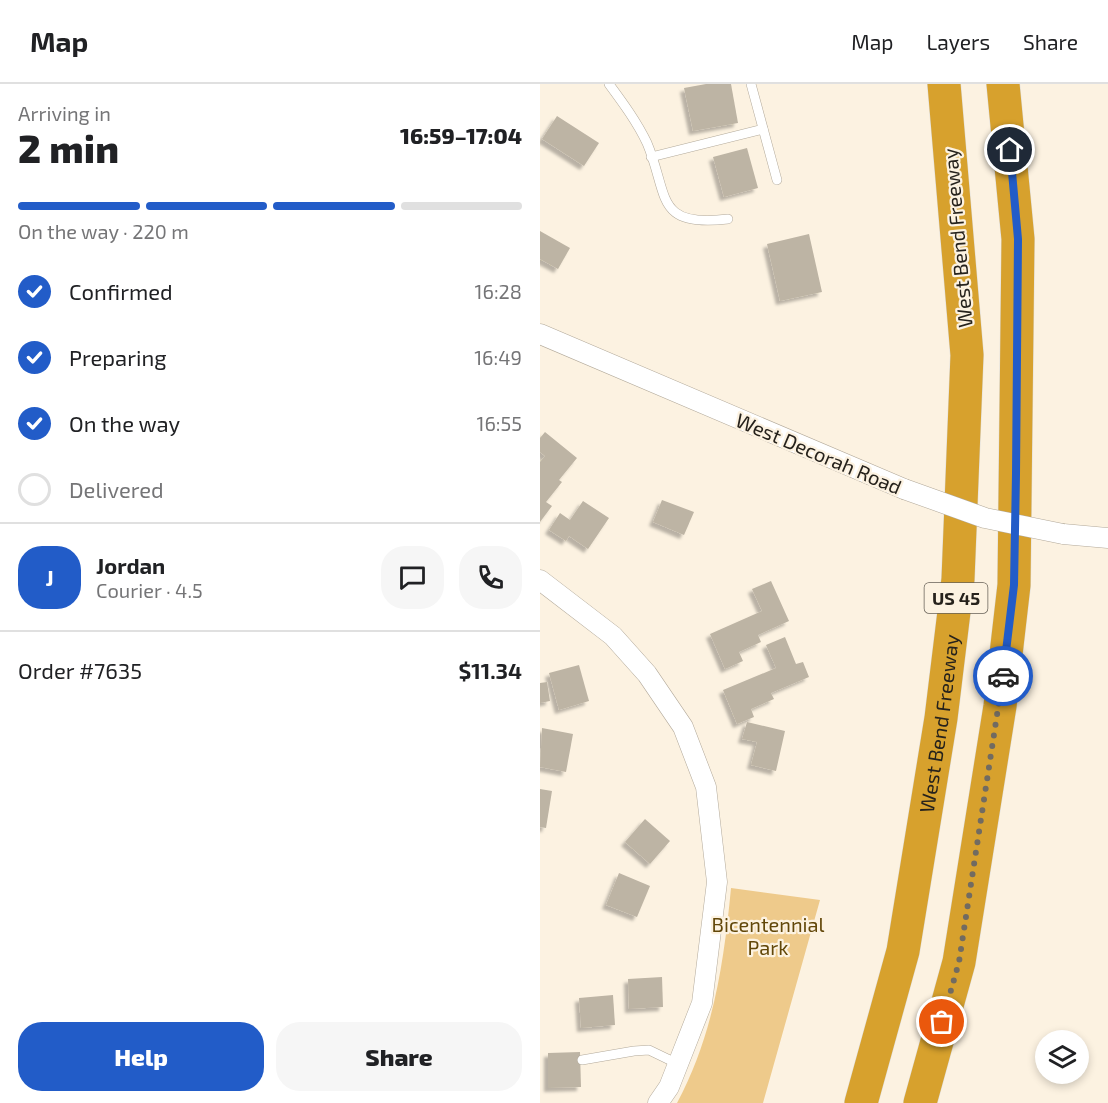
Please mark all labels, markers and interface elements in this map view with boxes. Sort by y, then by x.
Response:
text: Map [30,24,88,58]
text: Map [851,29,893,54]
text: Layers [926,29,990,54]
text: Share [1023,29,1078,54]
text: Arriving in [18,101,111,125]
text: 16:59–17:04 [400,122,522,148]
text: 2 min [18,124,119,171]
pin [984,124,1035,175]
icon: home [993,133,1026,166]
street label: West Bend Freeway [937,147,977,329]
text: On the way · 220 m [18,219,189,243]
icon: check [18,275,51,308]
text: Confirmed [69,278,173,304]
text: 16:28 [475,279,522,303]
icon: check [18,341,51,374]
text: Preparing [69,344,167,370]
text: 16:49 [474,345,522,369]
icon: check [18,407,51,440]
street label: West Decorah Road [733,407,905,499]
text: On the way [69,410,180,436]
text: 16:55 [476,411,522,435]
text: Delivered [69,476,164,502]
button: chat [381,546,444,609]
button: phone [459,546,522,609]
text: Jordan [96,552,165,578]
text: J [45,564,54,590]
text: Courier · 4.5 [96,578,203,602]
road number: US 45 [924,583,988,613]
street label: West Bend Freeway [914,633,963,814]
courier [973,646,1033,706]
text: Order #7635 [18,657,142,683]
text: $11.34 [458,657,522,683]
icon: car [987,660,1020,693]
park label: Bicentennial Park [712,912,824,959]
pin [916,996,967,1047]
icon: bag [925,1005,958,1038]
button: Help [18,1022,264,1091]
button: Share [276,1022,522,1091]
map controls [1035,1030,1089,1084]
button: layers [1035,1030,1089,1084]

